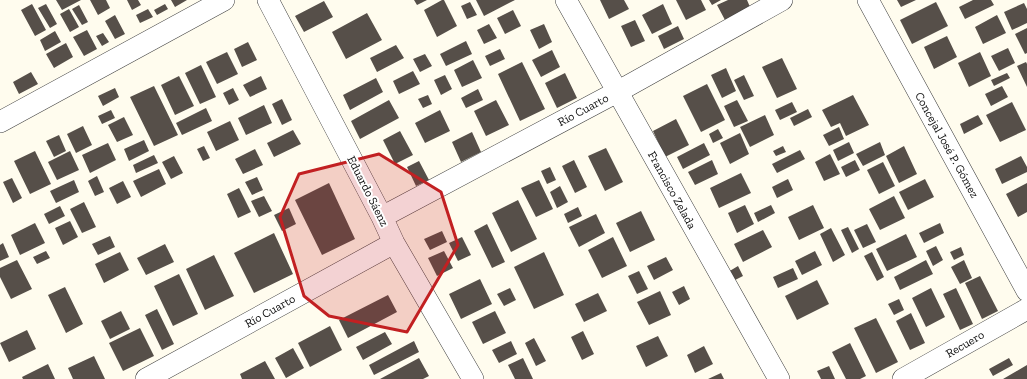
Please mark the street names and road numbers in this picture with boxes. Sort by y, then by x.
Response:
street label: Concejal José P. Gómez [911,90,982,201]
street label: Río Cuarto [555,91,611,129]
street label: Francisco Zelada [645,149,699,232]
street label: Eduardo Sáenz [344,154,392,229]
street label: Río Cuarto [242,291,298,331]
street label: Recuero [943,327,987,361]

